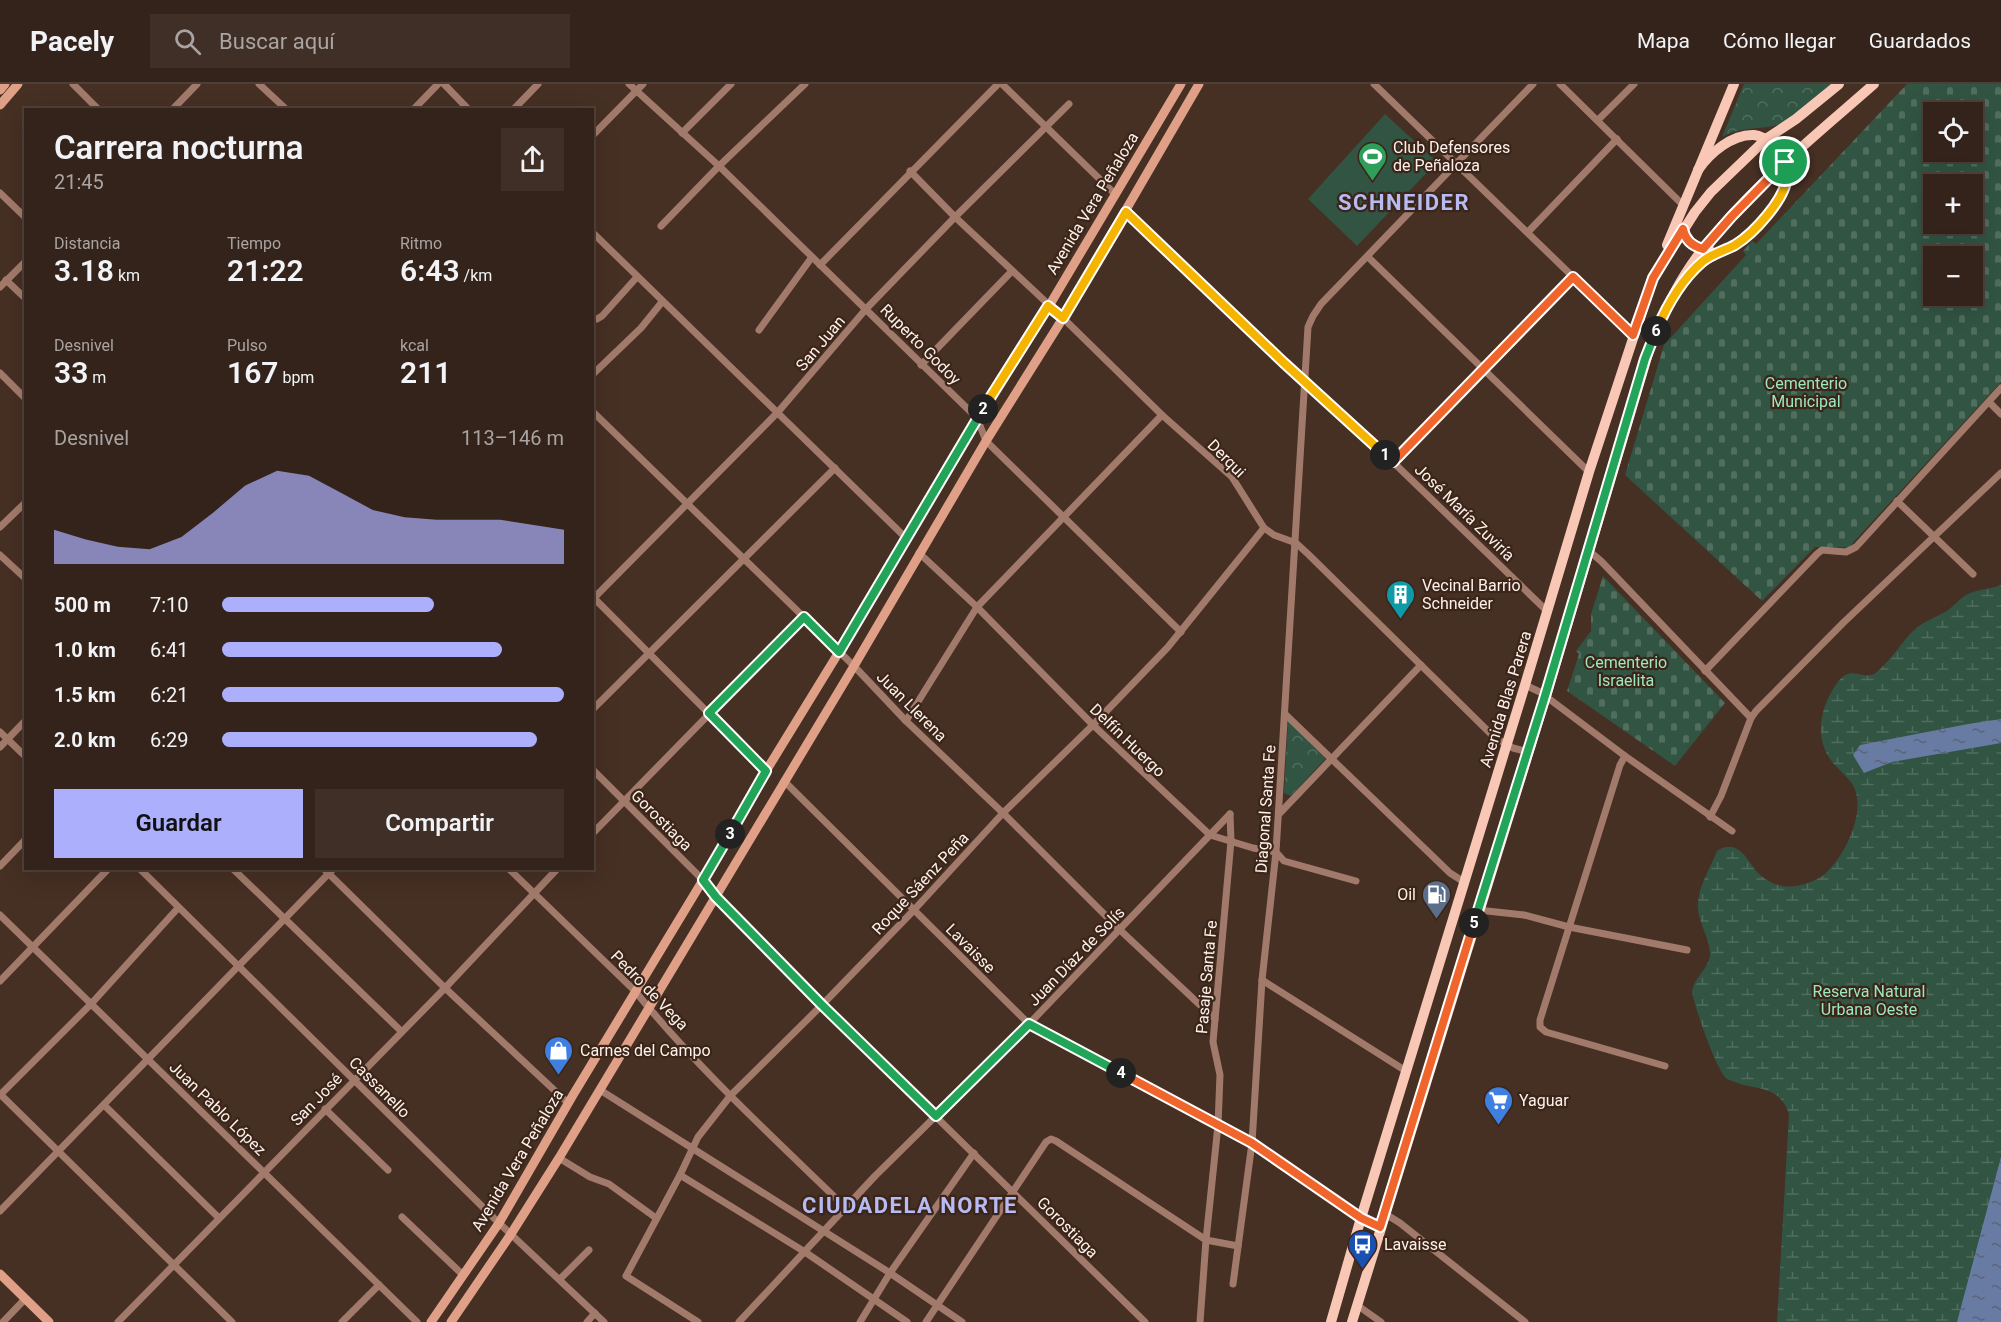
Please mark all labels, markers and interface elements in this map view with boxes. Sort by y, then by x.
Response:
search box [150,14,570,68]
text: Pacely [30,25,114,58]
icon: search [171,25,204,58]
text: Buscar aquí [219,29,335,54]
text: Mapa [1637,29,1690,53]
text: Cómo llegar [1723,29,1836,53]
text: Guardados [1869,29,1971,53]
map controls [1923,102,1983,306]
button: locate [1923,102,1983,162]
text: Carrera nocturna [54,128,304,167]
button: share [501,128,564,191]
street label: Avenida Vera Peñaloza [1042,129,1142,278]
pin [1759,136,1810,187]
place label: Club Defensores de Peñaloza [1393,138,1510,175]
sports icon: Club Defensores de Peñaloza [1356,140,1388,182]
icon: arrive [1768,145,1801,178]
text: 21:45 [54,170,104,194]
button: + [1923,174,1983,234]
district label: SCHNEIDER [1338,190,1470,215]
text: Distancia [54,234,120,253]
text: Tiempo [227,234,281,253]
text: Ritmo [400,234,442,253]
button: − [1923,246,1983,306]
text: 3.18 [54,253,114,288]
text: 21:22 [227,253,304,288]
text: 6:43 [400,253,460,288]
text: km [114,266,140,285]
text: /km [460,266,492,285]
street label: Ruperto Godoy [877,300,965,389]
street label: San Juan [792,312,849,375]
pin: 6 [1641,316,1671,346]
text: 6 [1651,321,1661,340]
text: Desnivel [54,336,114,355]
text: Pulso [227,336,267,355]
text: kcal [400,336,429,355]
text: 33 [54,355,88,390]
text: 167 [227,355,278,390]
text: 211 [400,355,451,390]
text: m [88,368,106,387]
text: bpm [278,368,314,387]
park label: Cementerio Municipal [1765,374,1847,411]
pin: 2 [968,394,998,424]
text: 2 [978,399,988,418]
text: Desnivel [54,426,129,450]
text: 113–146 m [461,426,564,450]
street label: Derqui [1204,435,1250,481]
pin: 1 [1370,440,1400,470]
text: 1 [1380,445,1390,464]
street label: José María Zuviría [1411,460,1519,565]
place label: Vecinal Barrio Schneider [1422,576,1521,613]
building icon: Vecinal Barrio Schneider [1385,578,1417,620]
text: 500 m [54,593,111,617]
text: 7:10 [150,593,189,617]
street label: Avenida Blas Parera [1476,629,1535,770]
text: 1.0 km [54,638,116,662]
text: 6:41 [150,638,189,662]
park label: Cementerio Israelita [1585,653,1667,690]
street label: Juan Llerena [873,667,951,745]
text: 1.5 km [54,683,116,707]
text: 6:21 [150,683,189,707]
street label: Delfín Huergo [1086,700,1169,781]
text: 2.0 km [54,728,116,752]
text: 6:29 [150,728,189,752]
street label: Diagonal Santa Fe [1252,744,1279,874]
street label: Gorostiaga [627,786,696,855]
button: Guardar [54,789,303,858]
button: Compartir [315,789,564,858]
pin: 3 [715,819,745,849]
text: 3 [725,824,735,843]
street label: Roque Sáenz Peña [868,828,973,938]
fuel station icon: Oil [1421,878,1453,920]
place label: Oil [1397,885,1416,904]
street label: Juan Díaz de Solís [1024,903,1128,1010]
pin: 5 [1459,908,1489,938]
text: 5 [1469,913,1479,932]
street label: Pasaje Santa Fe [1192,919,1221,1035]
street label: Lavaisse [942,920,999,977]
street label: Pedro de Vega [607,947,692,1034]
park label: Reserva Natural Urbana Oeste [1813,982,1925,1019]
shop icon: Carnes del Campo [543,1034,575,1076]
place label: Carnes del Campo [580,1041,711,1060]
street label: Cassanello [345,1053,414,1122]
street label: Juan Pablo López [165,1057,270,1159]
pin: 4 [1106,1058,1136,1088]
text: 4 [1116,1063,1126,1082]
street label: San José [287,1069,346,1130]
supermarket icon: Yaguar [1482,1084,1514,1126]
street label: Avenida Vera Peñaloza [467,1086,567,1235]
place label: Yaguar [1519,1091,1569,1110]
district label: CIUDADELA NORTE [802,1193,1018,1218]
street label: Gorostiaga [1033,1193,1102,1262]
bus stop icon: Lavaisse [1347,1228,1379,1270]
place label: Lavaisse [1384,1235,1446,1254]

